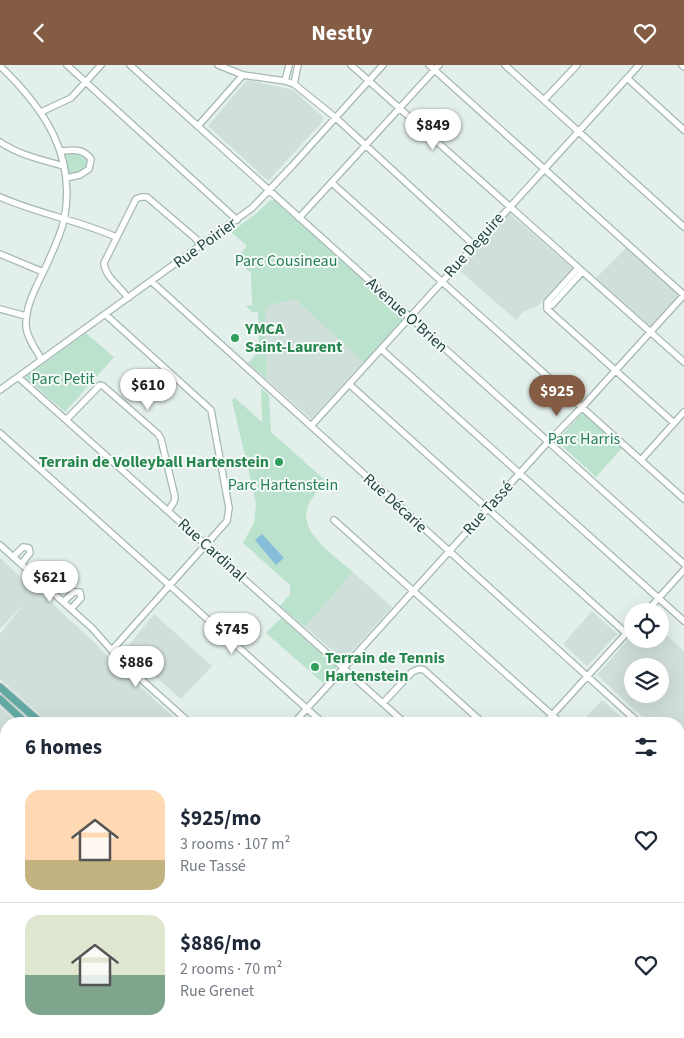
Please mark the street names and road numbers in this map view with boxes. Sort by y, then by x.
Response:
street label: Rue Deguire [439,208,509,282]
street label: Rue Poirier [169,212,241,273]
street label: Avenue O'Brien [361,272,453,358]
street label: Rue Décarie [358,468,432,538]
street label: Rue Tassé [458,476,518,540]
street label: Rue Cardinal [173,513,251,587]

